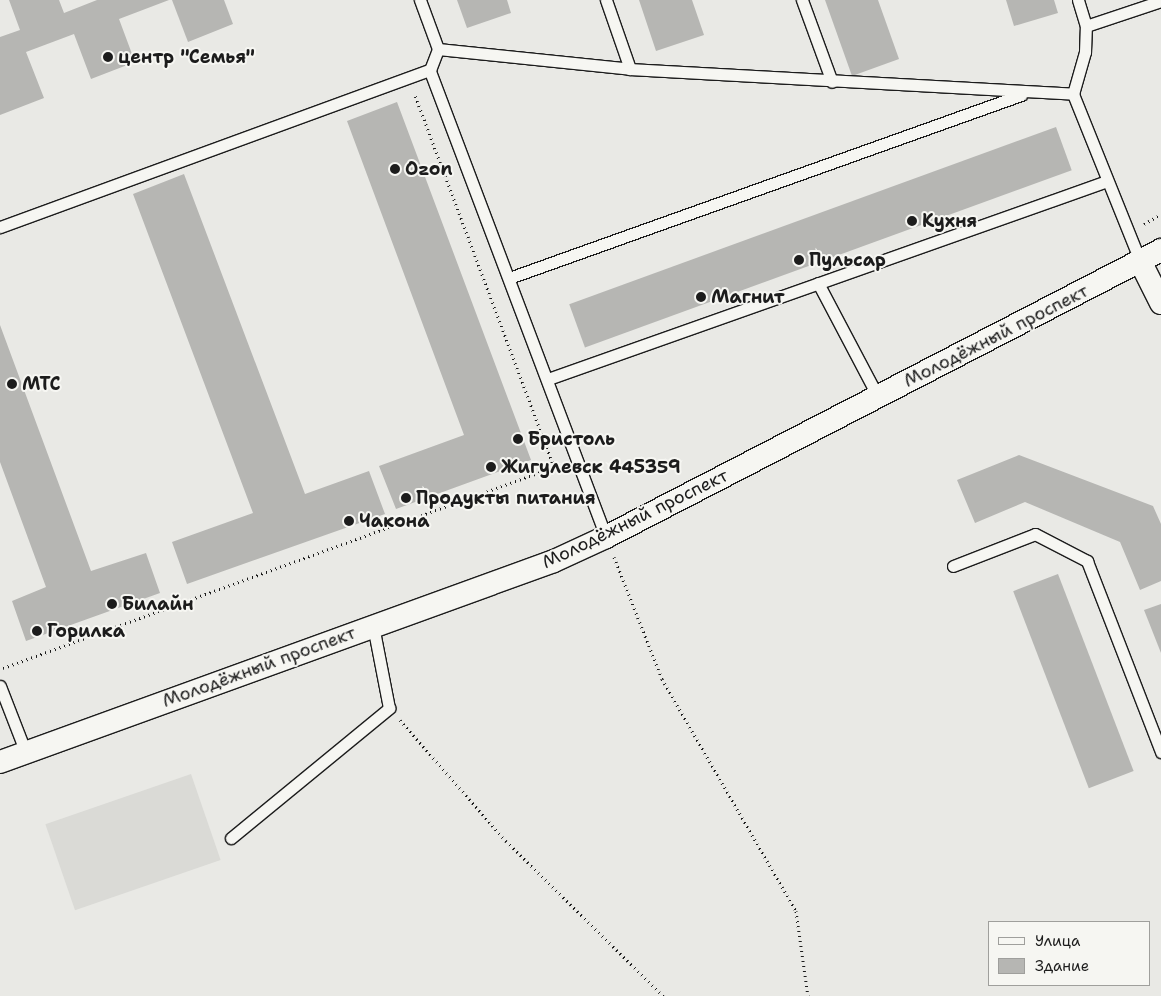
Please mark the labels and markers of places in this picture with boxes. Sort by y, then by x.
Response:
place label: центр "Семья" [118,46,255,68]
marker: центр "Семья" [102,51,114,63]
place label: Ozon [405,158,452,180]
marker: Ozon [389,163,401,175]
place label: Кухня [922,210,977,232]
marker: Кухня [906,215,918,227]
place label: Пульсар [809,249,886,271]
marker: Пульсар [793,254,805,266]
place label: Магнит [711,286,785,308]
marker: Магнит [695,291,707,303]
place label: МТС [22,373,61,395]
marker: МТС [6,378,18,390]
place label: Бристоль [528,428,615,450]
marker: Бристоль [512,433,524,445]
place label: Жигулевск 445359 [501,456,681,478]
marker: Жигулевск 445359 [485,461,497,473]
place label: Продукты питания [416,487,596,509]
marker: Продукты питания [400,492,412,504]
place label: Чакона [359,510,429,532]
marker: Чакона [343,515,355,527]
place label: Билайн [122,593,194,615]
marker: Билайн [106,598,118,610]
place label: Горилка [47,620,125,642]
marker: Горилка [31,625,43,637]

